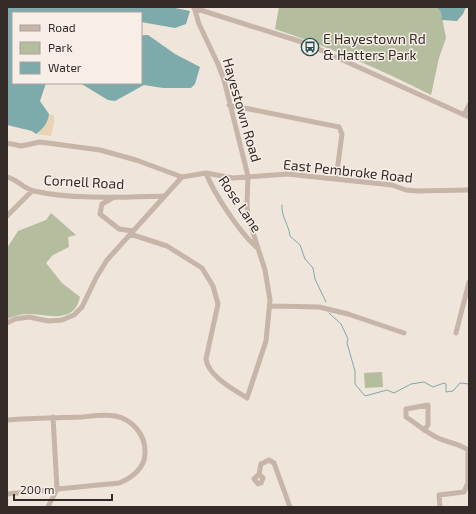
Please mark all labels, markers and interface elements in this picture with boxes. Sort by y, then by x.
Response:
legend [12,12,142,84]
text: Road [48,20,76,34]
place label: E Hayestown Rd & Hatters Park [323,30,426,63]
bus stop icon: E Hayestown Rd & Hatters Park [300,37,320,57]
text: Park [48,40,73,54]
street label: Hayestown Road [220,56,265,164]
text: Water [48,60,82,74]
street label: East Pembroke Road [282,155,414,186]
street label: Cornell Road [43,171,125,192]
street label: Rose Lane [215,172,266,235]
scale bar [14,476,112,502]
text: 200 m [20,482,54,496]

